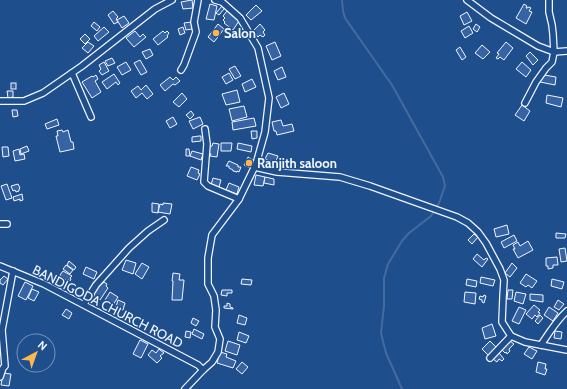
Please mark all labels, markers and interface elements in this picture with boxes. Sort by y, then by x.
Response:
place label: Salon [224,25,256,41]
marker: Salon [211,28,221,38]
place label: Ranjith saloon [257,155,337,171]
marker: Ranjith saloon [244,158,254,168]
street label: BANDIGODA CHURCH ROAD [30,261,186,351]
north arrow [16,333,56,373]

